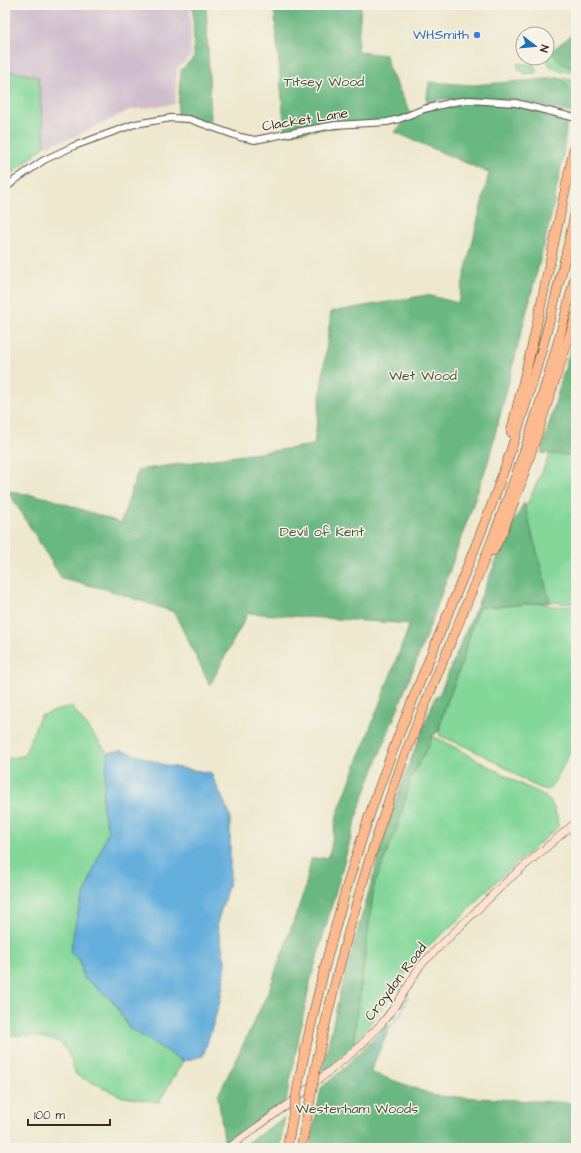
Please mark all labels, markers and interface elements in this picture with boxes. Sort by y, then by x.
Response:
place label: WHSmith [413,25,469,45]
north arrow [515,26,555,66]
marker: WHSmith [472,30,482,40]
text: N [536,43,552,54]
park label: Titsey Wood [284,72,364,92]
street label: Clacket Lane [261,103,350,137]
park label: Wet Wood [389,366,457,386]
park label: Devil of Kent [280,522,365,542]
street label: Croydon Road [360,939,432,1025]
park label: Westerham Woods [296,1099,418,1119]
scale bar [28,1101,110,1127]
text: 100 m [34,1107,65,1124]

